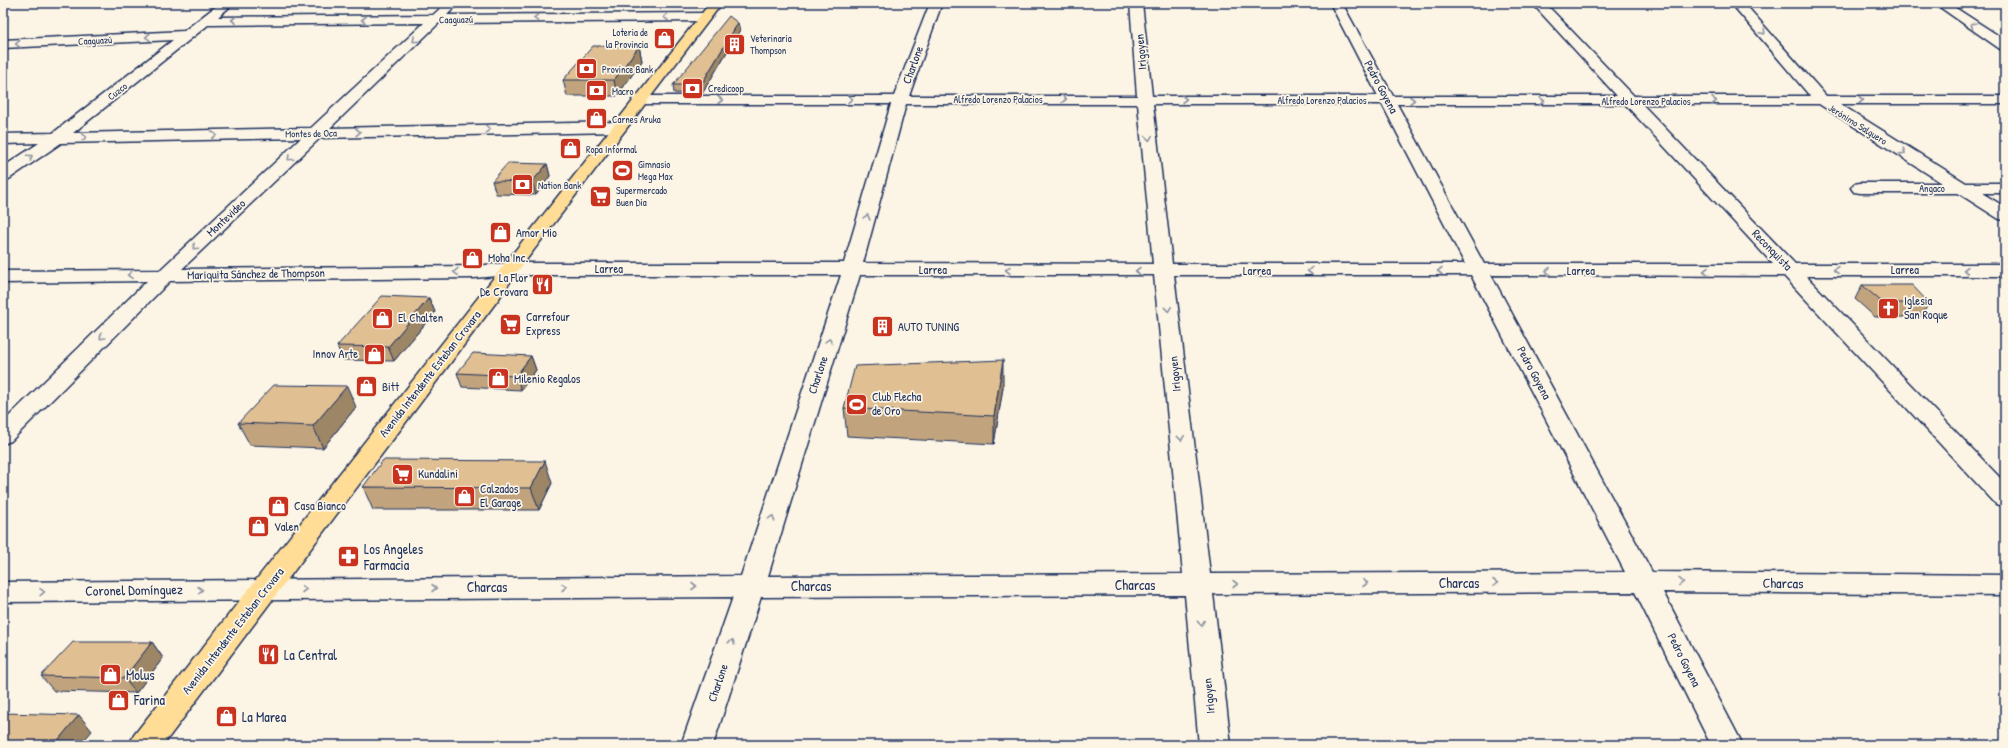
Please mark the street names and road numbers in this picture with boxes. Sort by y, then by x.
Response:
street label: Caaguazú [439,13,473,26]
street label: Caaguazú [78,33,112,48]
street label: Irigoyen [1130,34,1151,71]
street label: Charlone [898,43,927,86]
street label: Pedro Goyena [1360,57,1403,117]
street label: Cuzco [105,80,130,103]
street label: Alfredo Lorenzo Palacios [953,93,1043,106]
street label: Alfredo Lorenzo Palacios [1277,94,1367,107]
street label: Alfredo Lorenzo Palacios [1601,95,1691,108]
street label: Jerónimo Salguero [1826,101,1890,148]
street label: Montes de Oca [285,127,337,140]
street label: Angaco [1919,182,1945,195]
street label: Montevideo [202,195,249,240]
street label: Reconquista [1748,225,1797,274]
street label: Larrea [595,260,623,277]
street label: Larrea [919,261,947,278]
street label: Larrea [1891,261,1919,278]
street label: Larrea [1243,262,1271,279]
street label: Larrea [1567,262,1595,279]
street label: Mariquita Sánchez de Thompson [187,264,325,283]
street label: Avenida Intendente Esteban Crovara [375,307,485,441]
street label: Pedro Goyena [1513,343,1556,403]
street label: Charlone [803,353,832,396]
street label: Irigoyen [1164,355,1185,393]
street label: Avenida Intendente Esteban Crovara [178,564,288,698]
street label: Charcas [1439,573,1479,592]
street label: Charcas [1762,573,1804,592]
street label: Charcas [1115,575,1155,594]
street label: Charcas [791,576,831,595]
street label: Charcas [467,577,507,596]
street label: Coronel Domínguez [85,579,183,601]
street label: Pedro Goyena [1664,630,1705,690]
street label: Charlone [703,661,732,704]
street label: Irigoyen [1198,677,1219,715]

